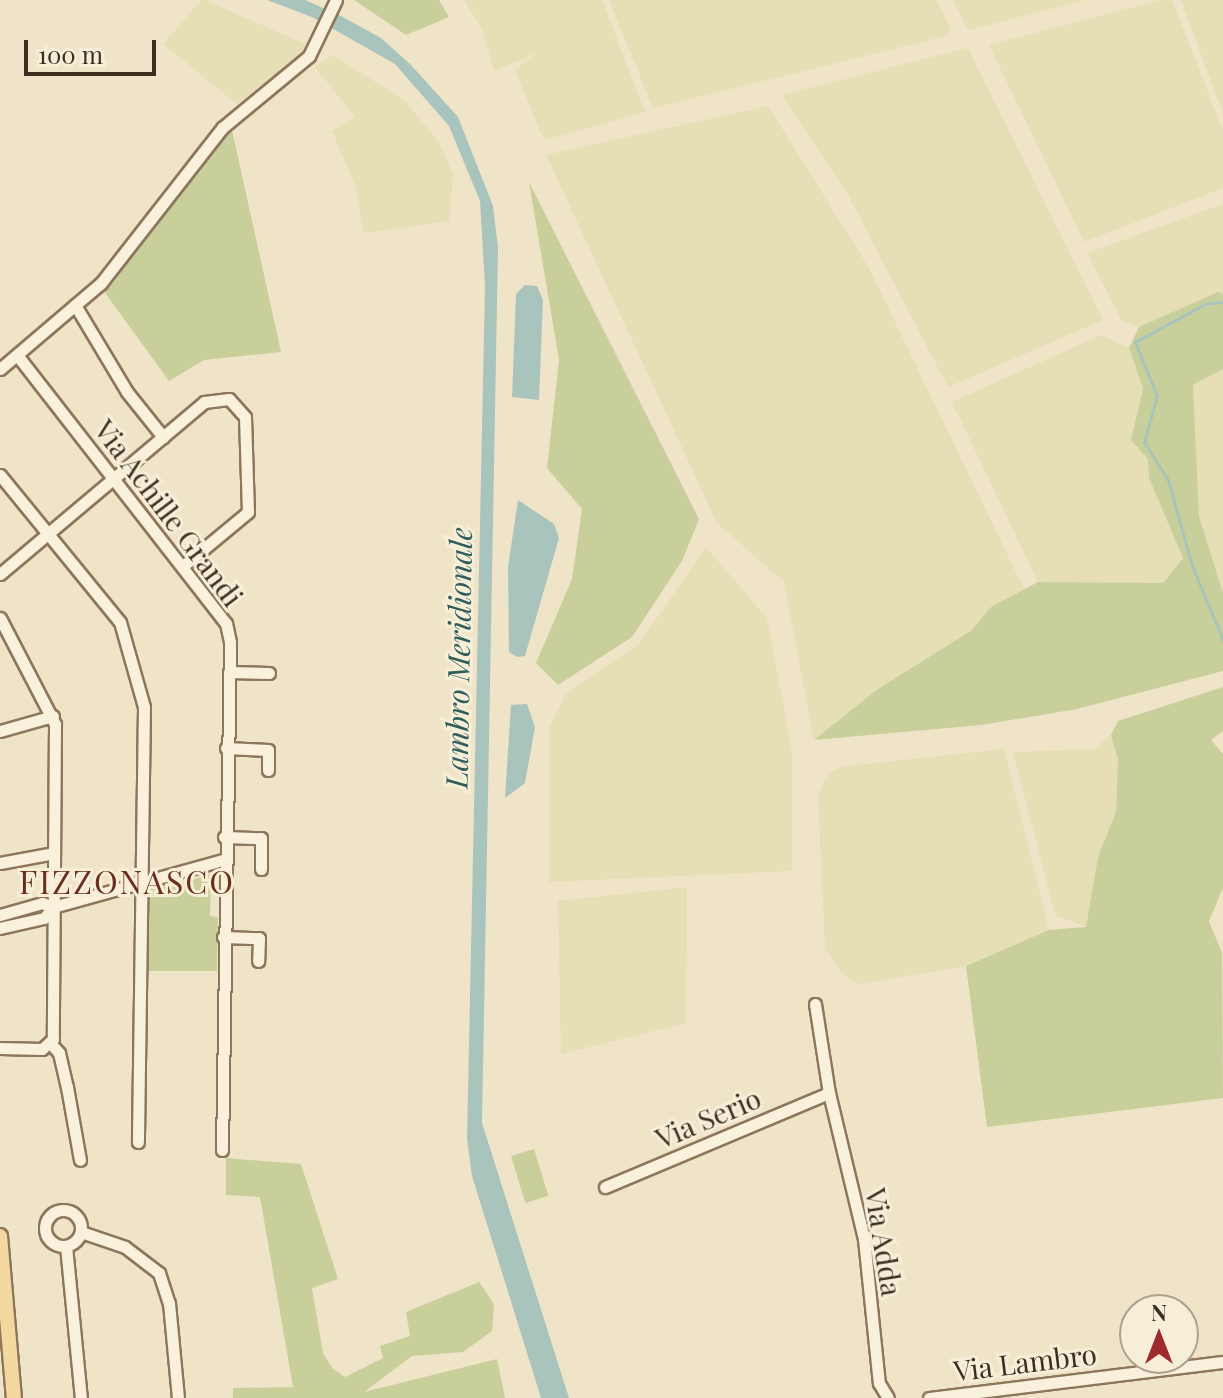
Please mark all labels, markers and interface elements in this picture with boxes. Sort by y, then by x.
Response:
scale bar [28,24,160,74]
text: 100 m [38,38,103,70]
street label: Via Achille Grandi [88,413,250,613]
water label: Lambro Meridionale [438,527,478,789]
district label: FIZZONASCO [19,862,235,900]
street label: Via Serio [650,1081,766,1155]
street label: Via Adda [859,1185,909,1299]
north arrow [1119,1294,1199,1374]
text: N [1151,1297,1167,1327]
street label: Via Lambro [951,1337,1099,1387]

